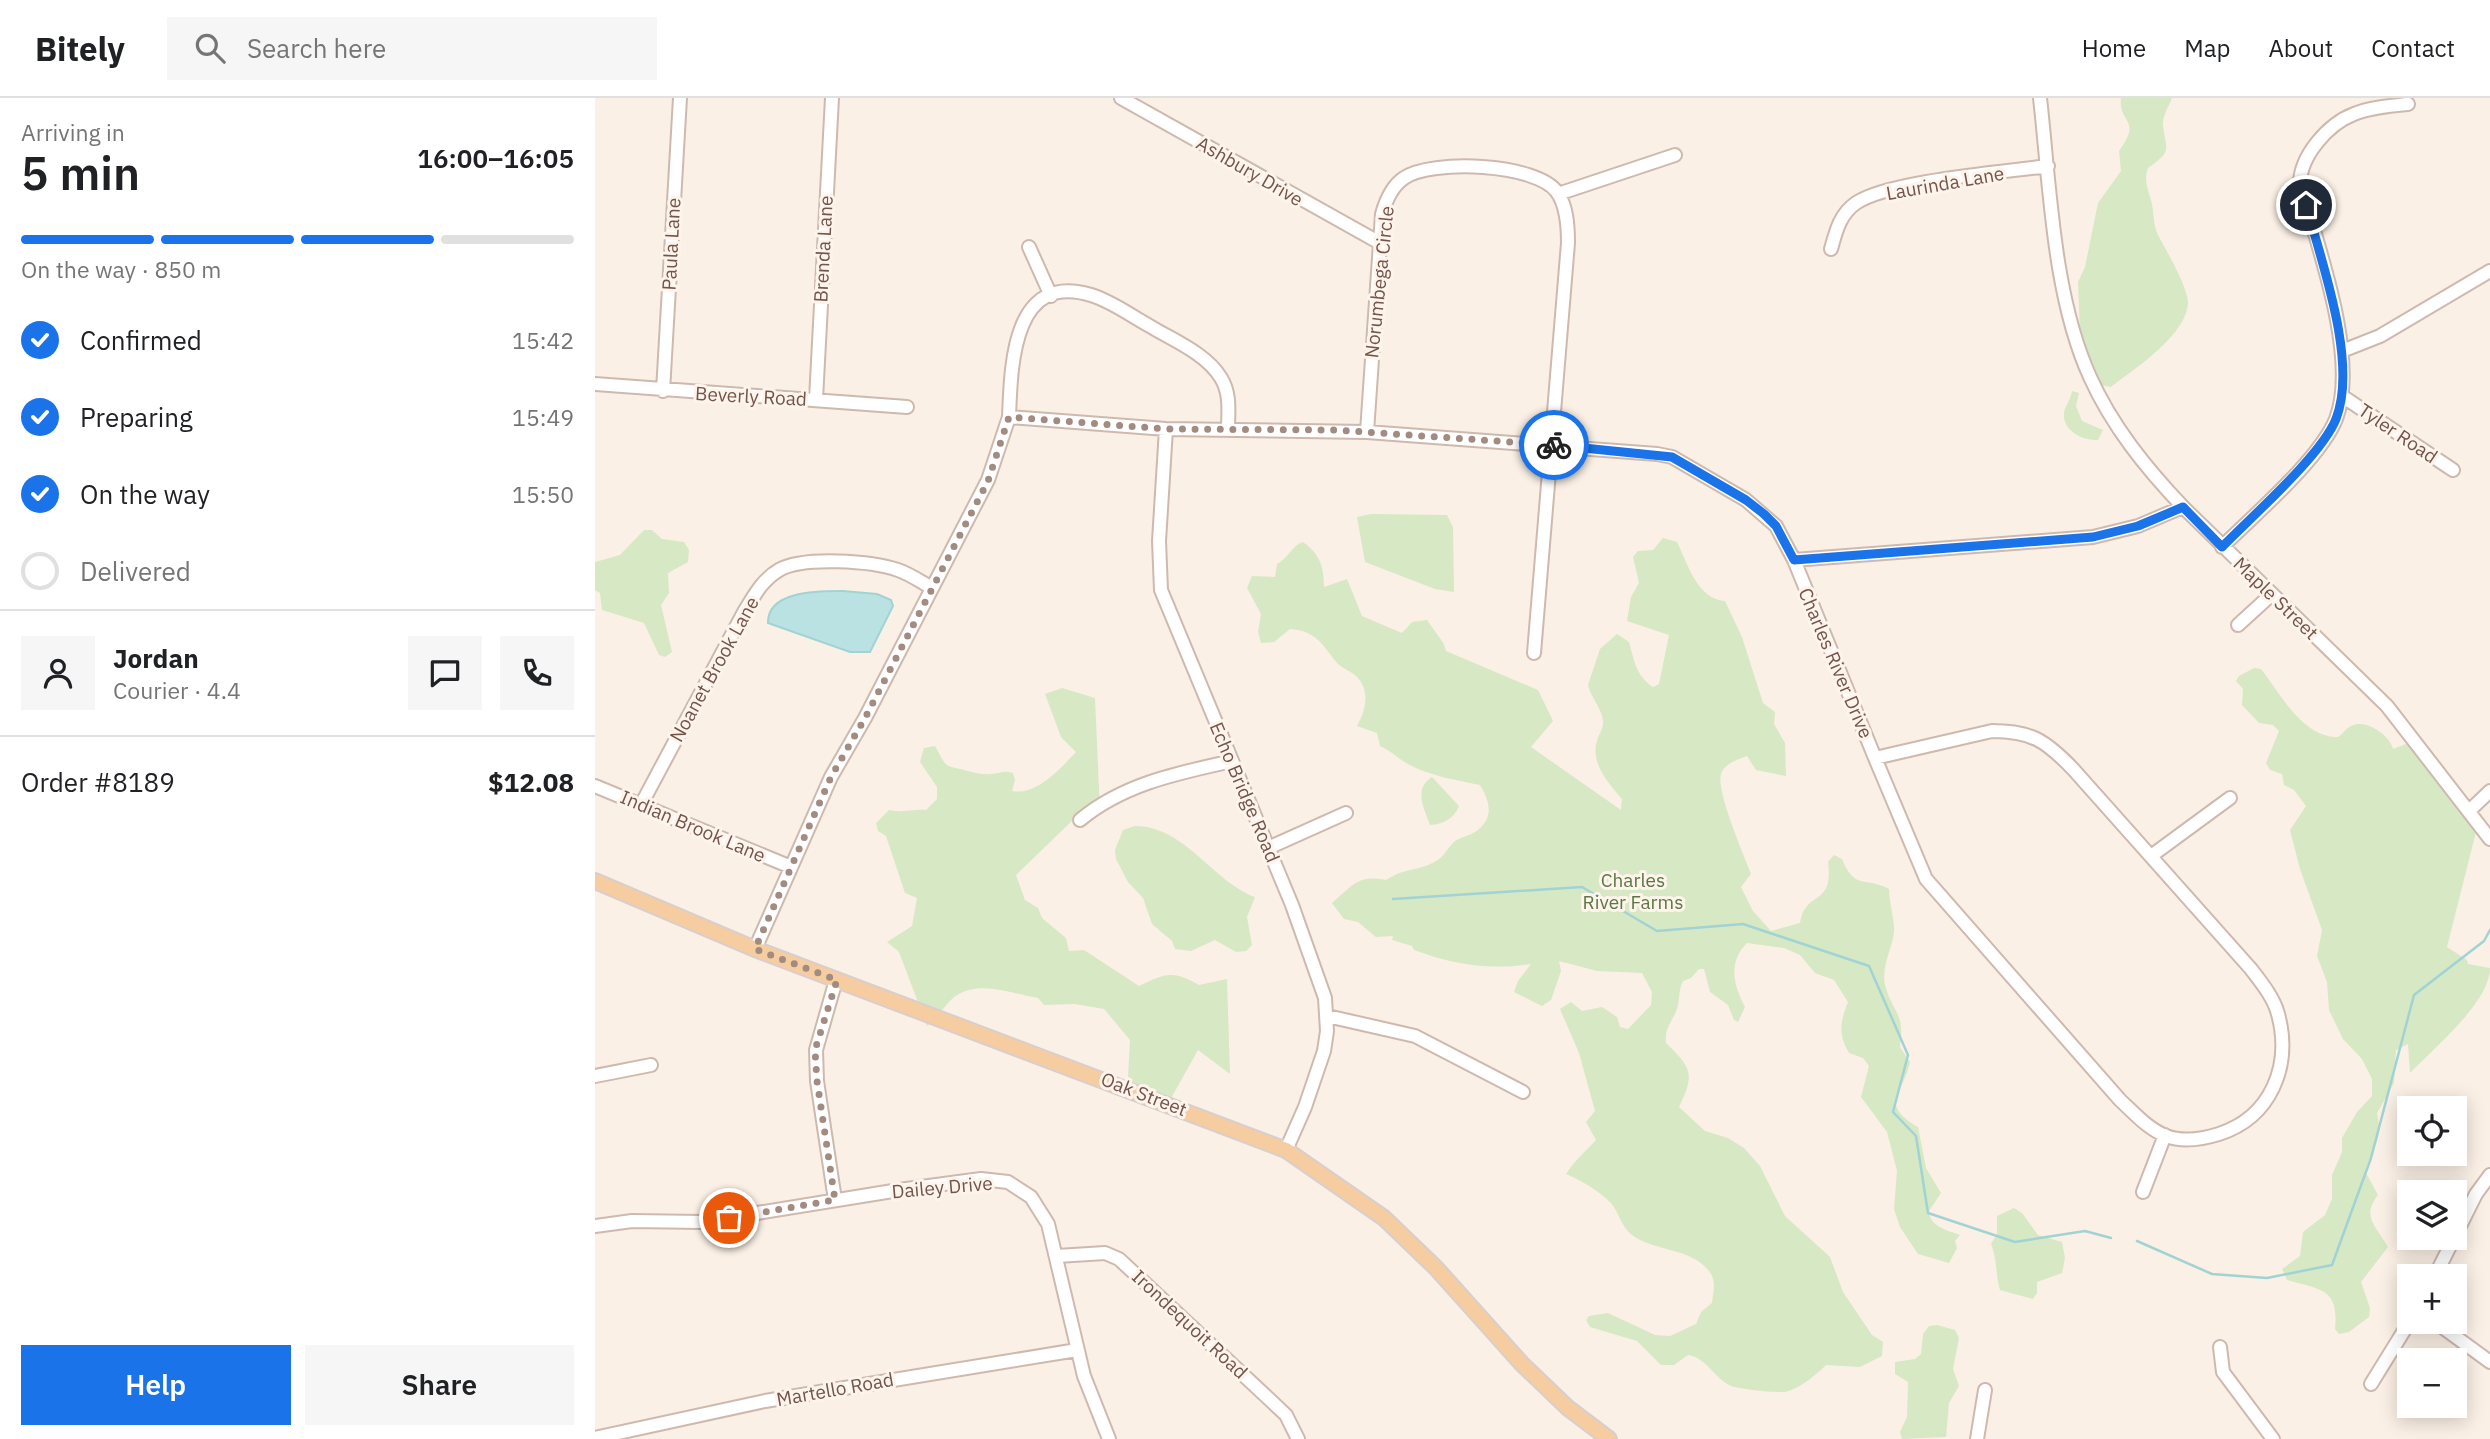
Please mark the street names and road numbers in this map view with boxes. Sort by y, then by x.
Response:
street label: Ashbury Drive [1192,131,1308,211]
street label: Laurinda Lane [1884,161,2006,205]
street label: Brenda Lane [808,195,838,303]
street label: Paula Lane [657,197,685,291]
street label: Norumbega Circle [1359,205,1399,359]
street label: Beverly Road [694,381,808,411]
street label: Tyler Road [2354,398,2442,468]
street label: Maple Street [2229,552,2323,644]
street label: Charles River Drive [1793,584,1879,742]
street label: Noanet Brook Lane [664,592,764,746]
street label: Echo Bridge Road [1205,718,1285,866]
street label: Indian Brook Lane [617,785,769,867]
street label: Oak Street [1098,1067,1190,1121]
street label: Dailey Drive [891,1171,993,1203]
street label: Irondequoit Road [1127,1264,1253,1384]
street label: Martello Road [774,1367,896,1411]

